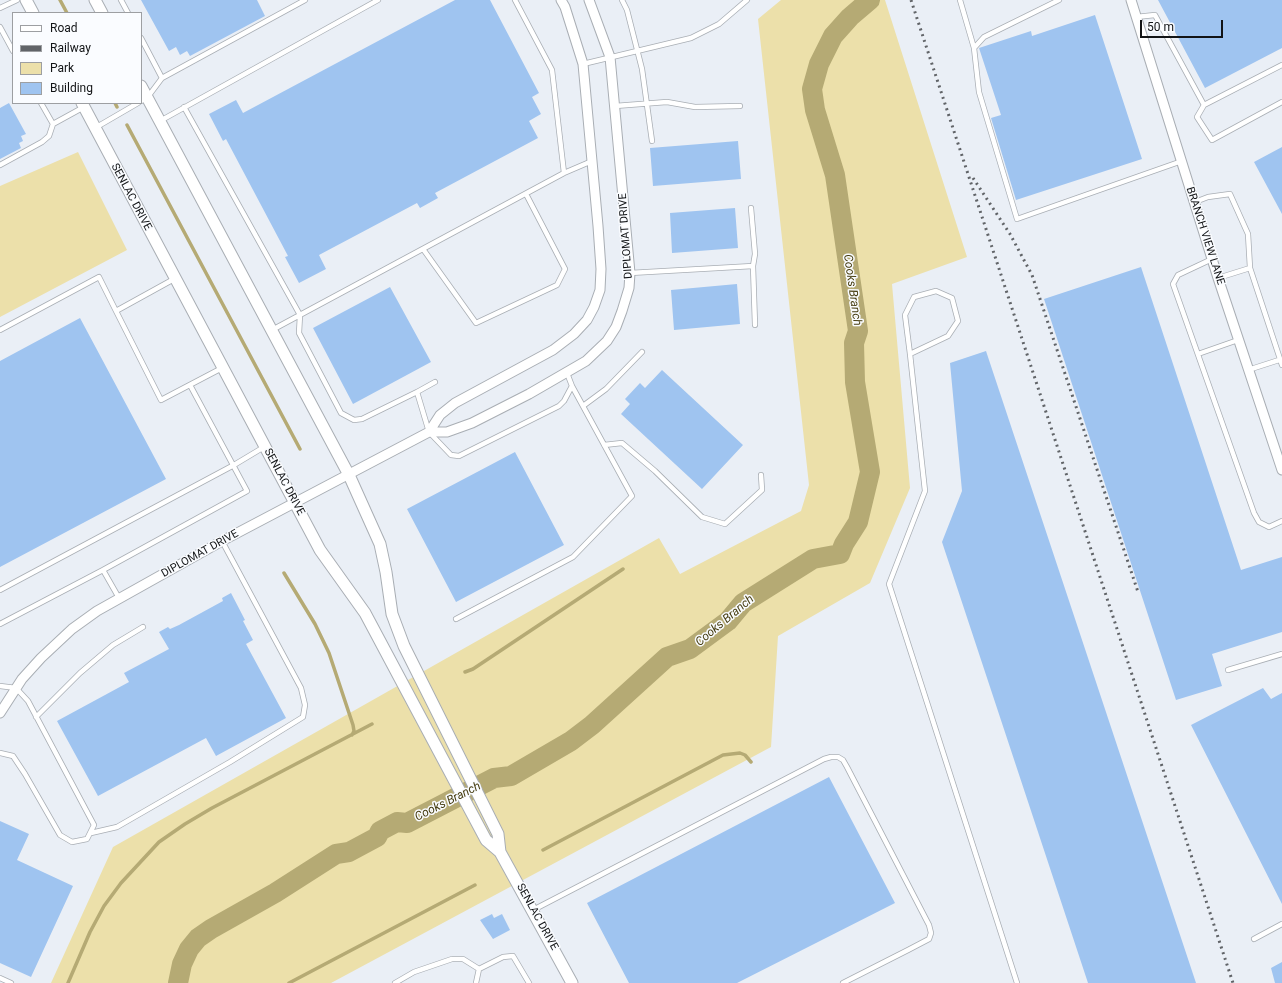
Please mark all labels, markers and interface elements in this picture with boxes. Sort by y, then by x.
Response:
legend [12,12,142,104]
scale bar [1142,12,1225,38]
text: 50 m [1147,20,1174,34]
text: Road [50,21,78,35]
text: Railway [50,41,91,55]
text: Park [50,61,74,75]
text: Building [50,81,93,95]
street label: SENLAC DRIVE [108,161,154,233]
street label: BRANCH VIEW LANE [1183,185,1227,287]
street label: DIPLOMAT DRIVE [616,193,636,279]
water label: Cooks Branch [840,253,864,327]
street label: SENLAC DRIVE [261,446,307,518]
street label: DIPLOMAT DRIVE [159,527,241,581]
water label: Cooks Branch [693,592,757,650]
water label: Cooks Branch [413,779,483,825]
street label: SENLAC DRIVE [513,881,561,953]

